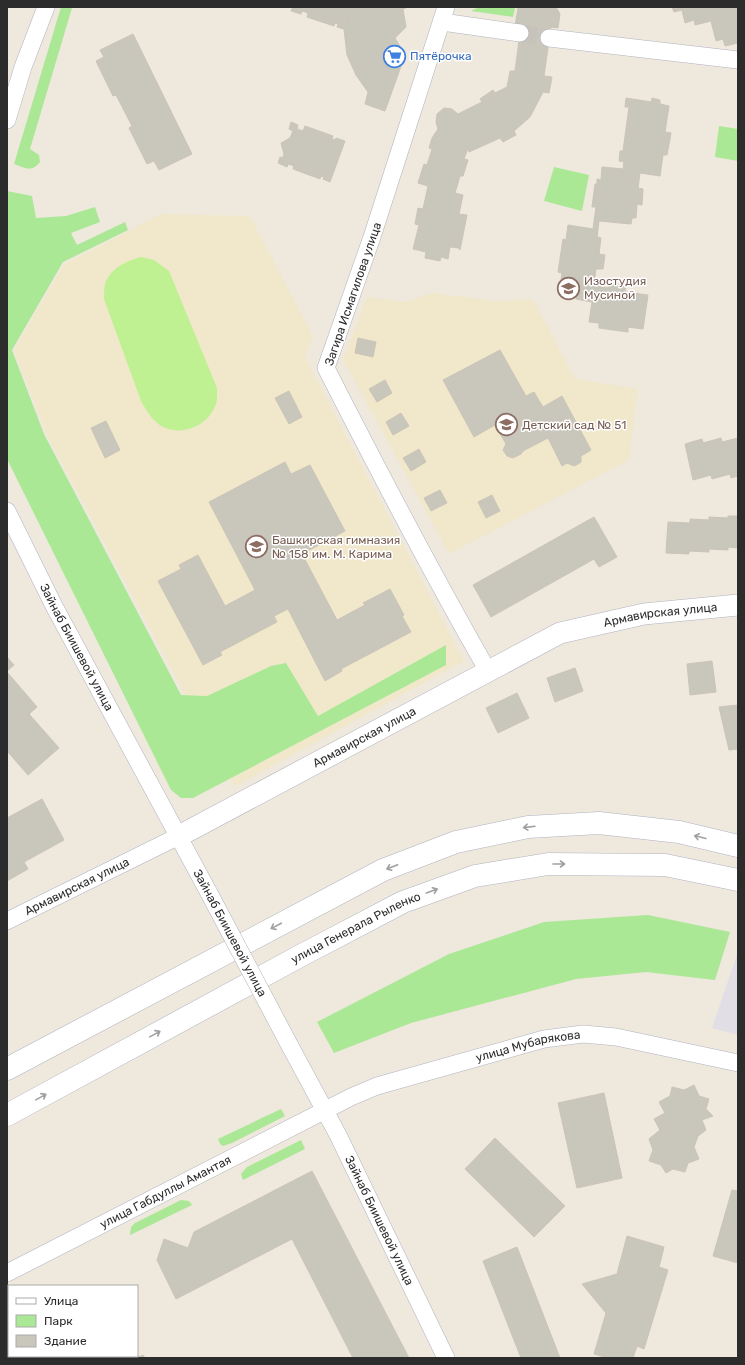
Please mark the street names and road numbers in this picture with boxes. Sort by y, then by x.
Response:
street label: Загира Исмагилова улица [322,220,384,368]
street label: Зайнаб Биишевой улица [37,581,116,713]
street label: Армавирская улица [602,600,718,630]
street label: Армавирская улица [310,704,418,770]
street label: Армавирская улица [22,855,132,918]
street label: Зайнаб Биишевой улица [190,867,270,999]
street label: улица Генерала Рыленко [289,889,423,967]
street label: улица Мубарякова [474,1027,581,1065]
street label: улица Габдуллы Амантая [97,1153,234,1231]
street label: Зайнаб Биишевой улица [342,1153,417,1287]

